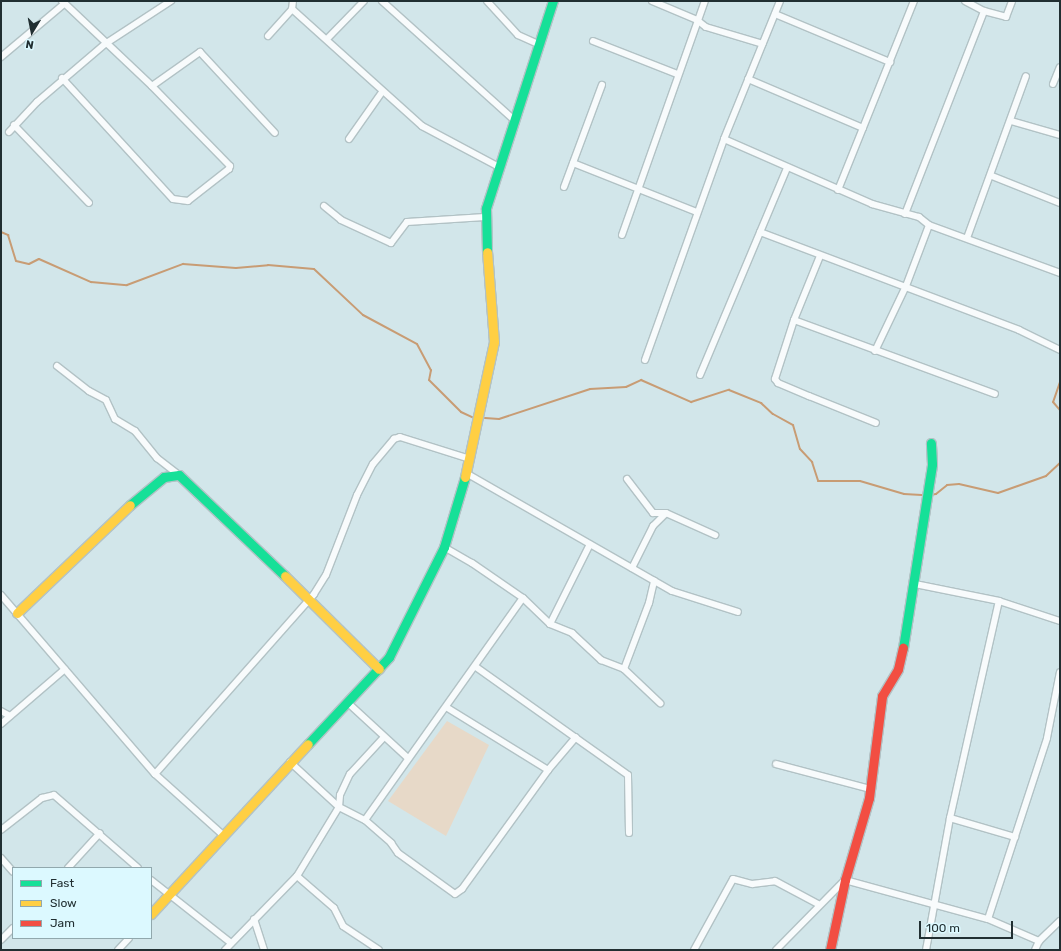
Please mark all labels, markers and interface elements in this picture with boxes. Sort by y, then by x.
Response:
north arrow [12,12,52,52]
text: N [25,37,35,51]
legend [12,867,152,939]
text: Fast [50,876,74,890]
text: Slow [50,896,77,910]
scale bar [921,913,1015,939]
text: Jam [50,916,75,930]
text: 100 m [926,921,960,935]

